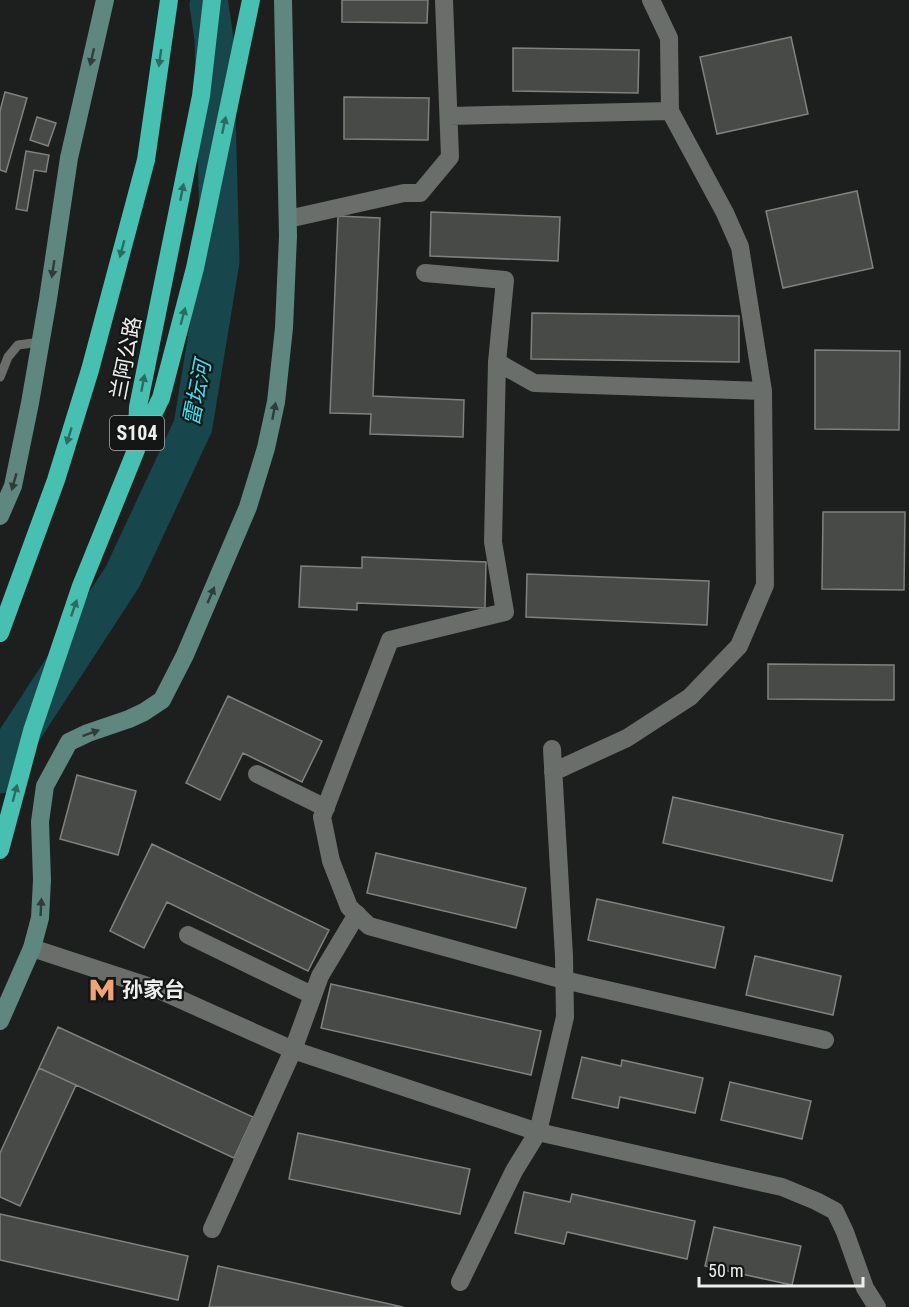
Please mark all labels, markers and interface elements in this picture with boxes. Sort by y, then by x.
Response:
one-way arrow [86,48,96,66]
one-way arrow [156,49,165,68]
one-way arrow [220,116,229,135]
one-way arrow [177,182,187,201]
one-way arrow [117,240,127,258]
one-way arrow [48,260,57,279]
one-way arrow [178,307,188,325]
street label: 兰阿公路 [106,314,146,402]
water label: 雷坛河 [178,354,216,428]
one-way arrow [139,373,148,392]
one-way arrow [270,401,279,420]
road number: S104 [110,416,164,450]
one-way arrow [64,427,73,445]
one-way arrow [8,473,18,491]
one-way arrow [207,586,216,604]
one-way arrow [70,599,79,617]
one-way arrow [82,728,100,738]
one-way arrow [11,784,20,802]
one-way arrow [36,898,45,917]
metro station icon: 孙家台 [87,975,117,1005]
place label: 孙家台 [122,978,185,1002]
scale bar [699,1250,862,1288]
text: 50 m [708,1260,743,1281]

